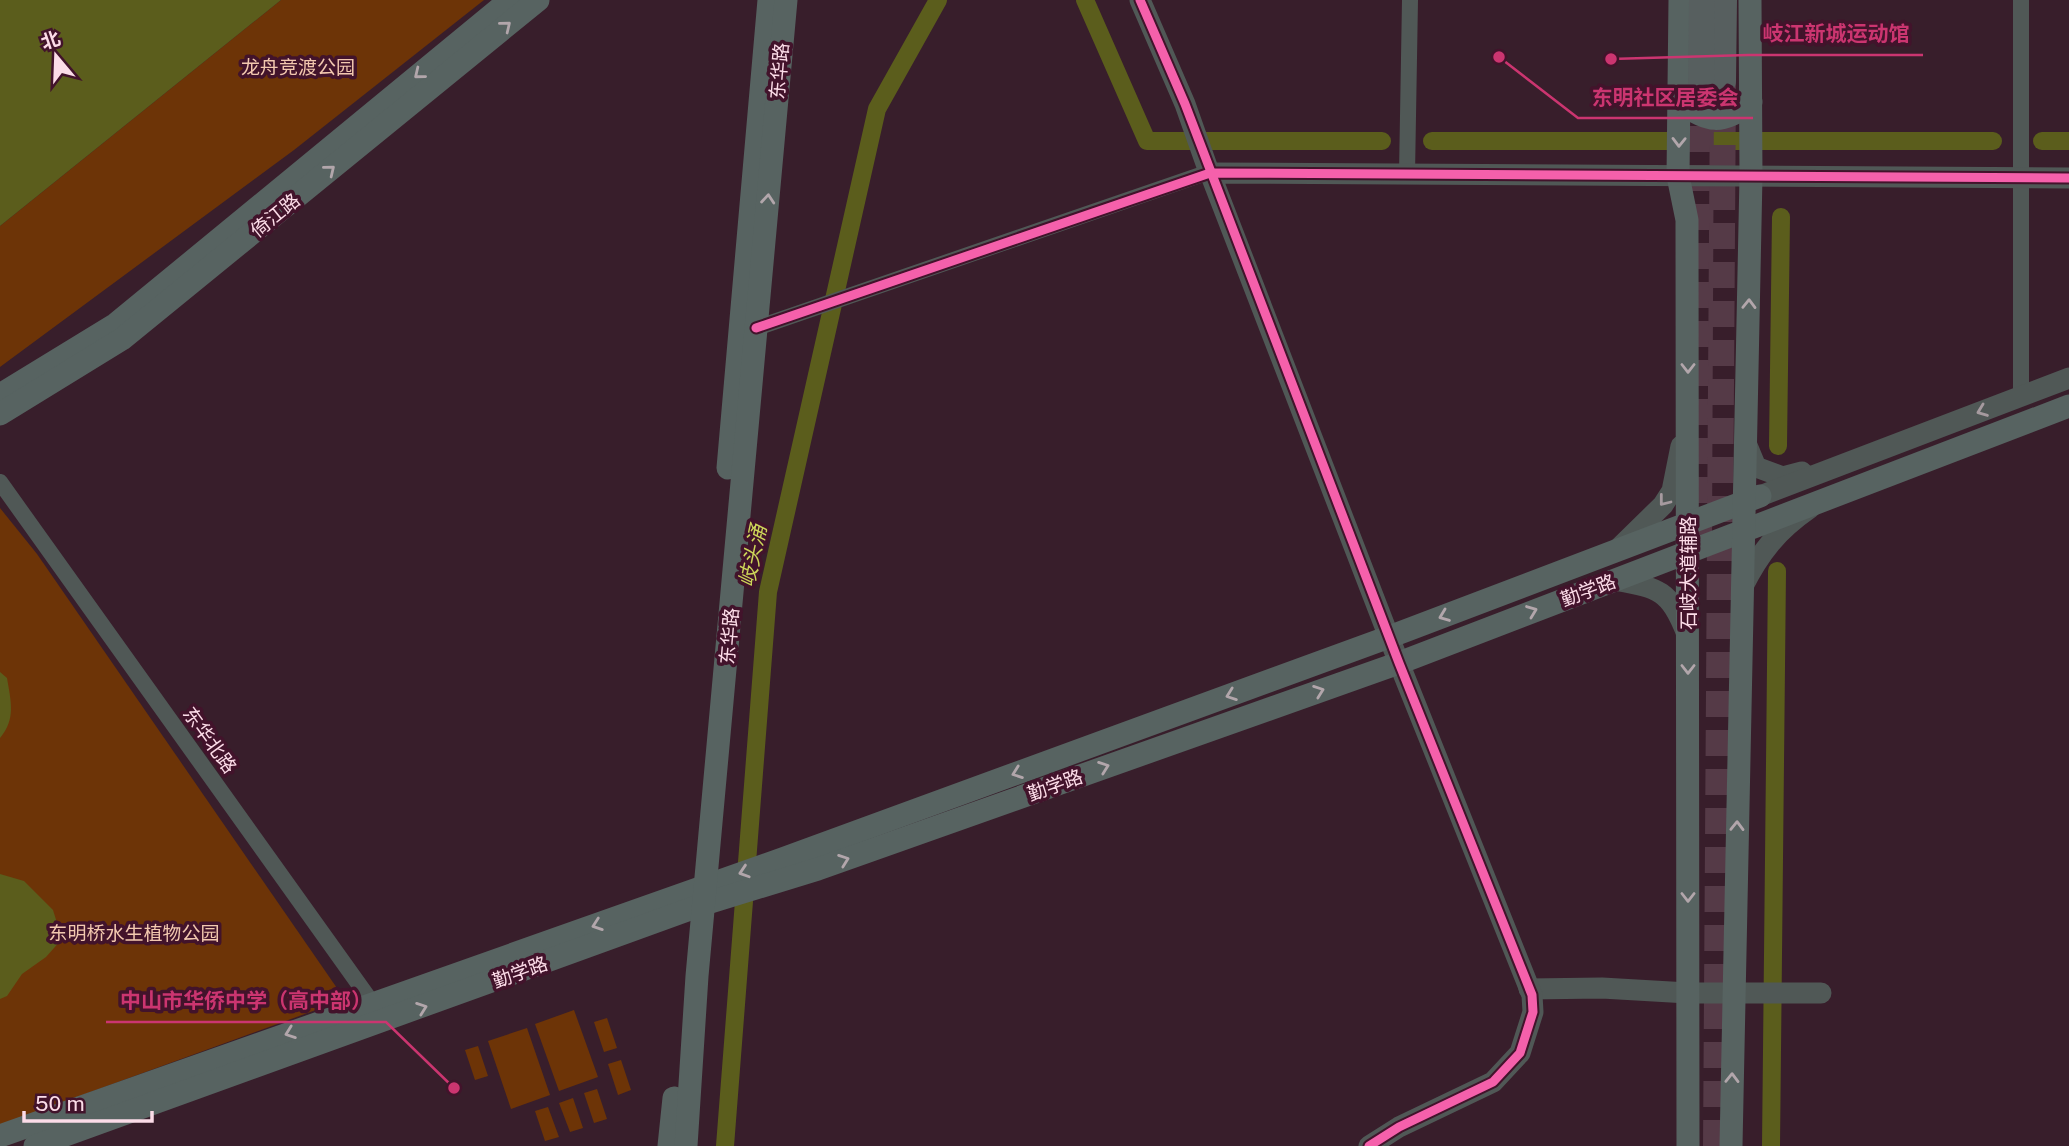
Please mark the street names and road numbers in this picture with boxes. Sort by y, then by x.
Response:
street label: 东华路 [766,42,792,100]
street label: 倚江路 [246,189,304,241]
street label: 石岐大道辅路 [1677,516,1699,630]
street label: 勤学路 [1557,570,1619,610]
street label: 东华路 [716,607,742,665]
street label: 东华北路 [179,703,241,777]
street label: 勤学路 [1024,765,1086,805]
street label: 勤学路 [489,952,551,992]

